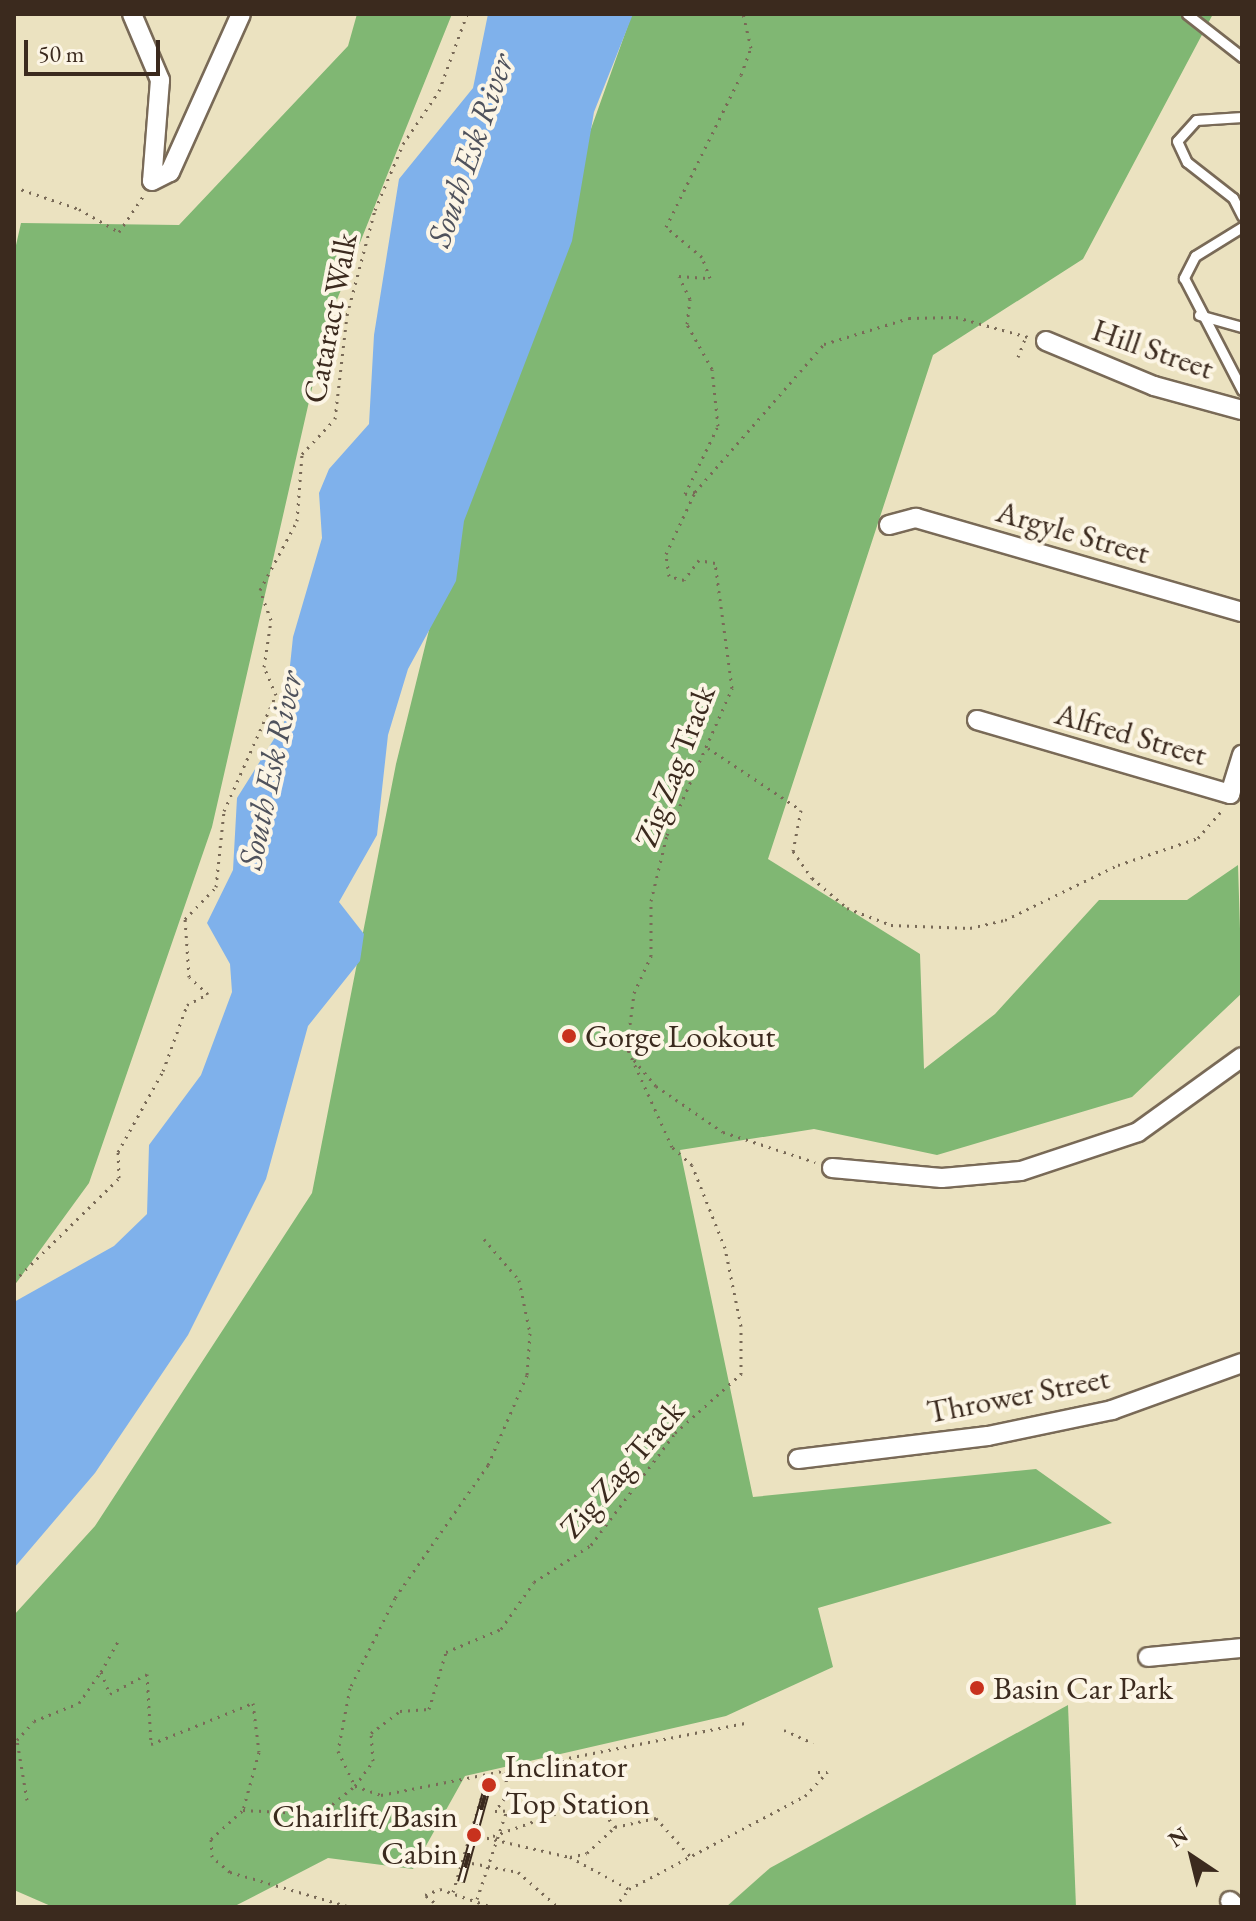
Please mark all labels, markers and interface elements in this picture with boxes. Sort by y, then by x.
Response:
scale bar [28,24,164,74]
text: 50 m [38,38,85,69]
water label: South Esk River [418,48,522,252]
street label: Cataract Walk [295,230,365,406]
street label: Hill Street [1087,310,1219,388]
street label: Argyle Street [992,492,1154,572]
water label: South Esk River [229,667,311,873]
street label: Zig Zag Track [627,680,723,852]
street label: Alfred Street [1051,694,1211,774]
place label: Gorge Lookout [585,1017,775,1055]
marker: Gorge Lookout [560,1027,578,1045]
street label: Thrower Street [924,1359,1112,1431]
street label: Zig Zag Track [552,1392,692,1546]
place label: Basin Car Park [993,1669,1173,1707]
marker: Basin Car Park [968,1679,986,1697]
place label: Inclinator Top Station [505,1748,650,1823]
marker: Inclinator Top Station [480,1776,498,1794]
place label: Chairlift/Basin Cabin [272,1798,458,1873]
north arrow [1152,1817,1232,1897]
text: N [1162,1820,1194,1854]
marker: Chairlift/Basin Cabin [465,1826,483,1844]

